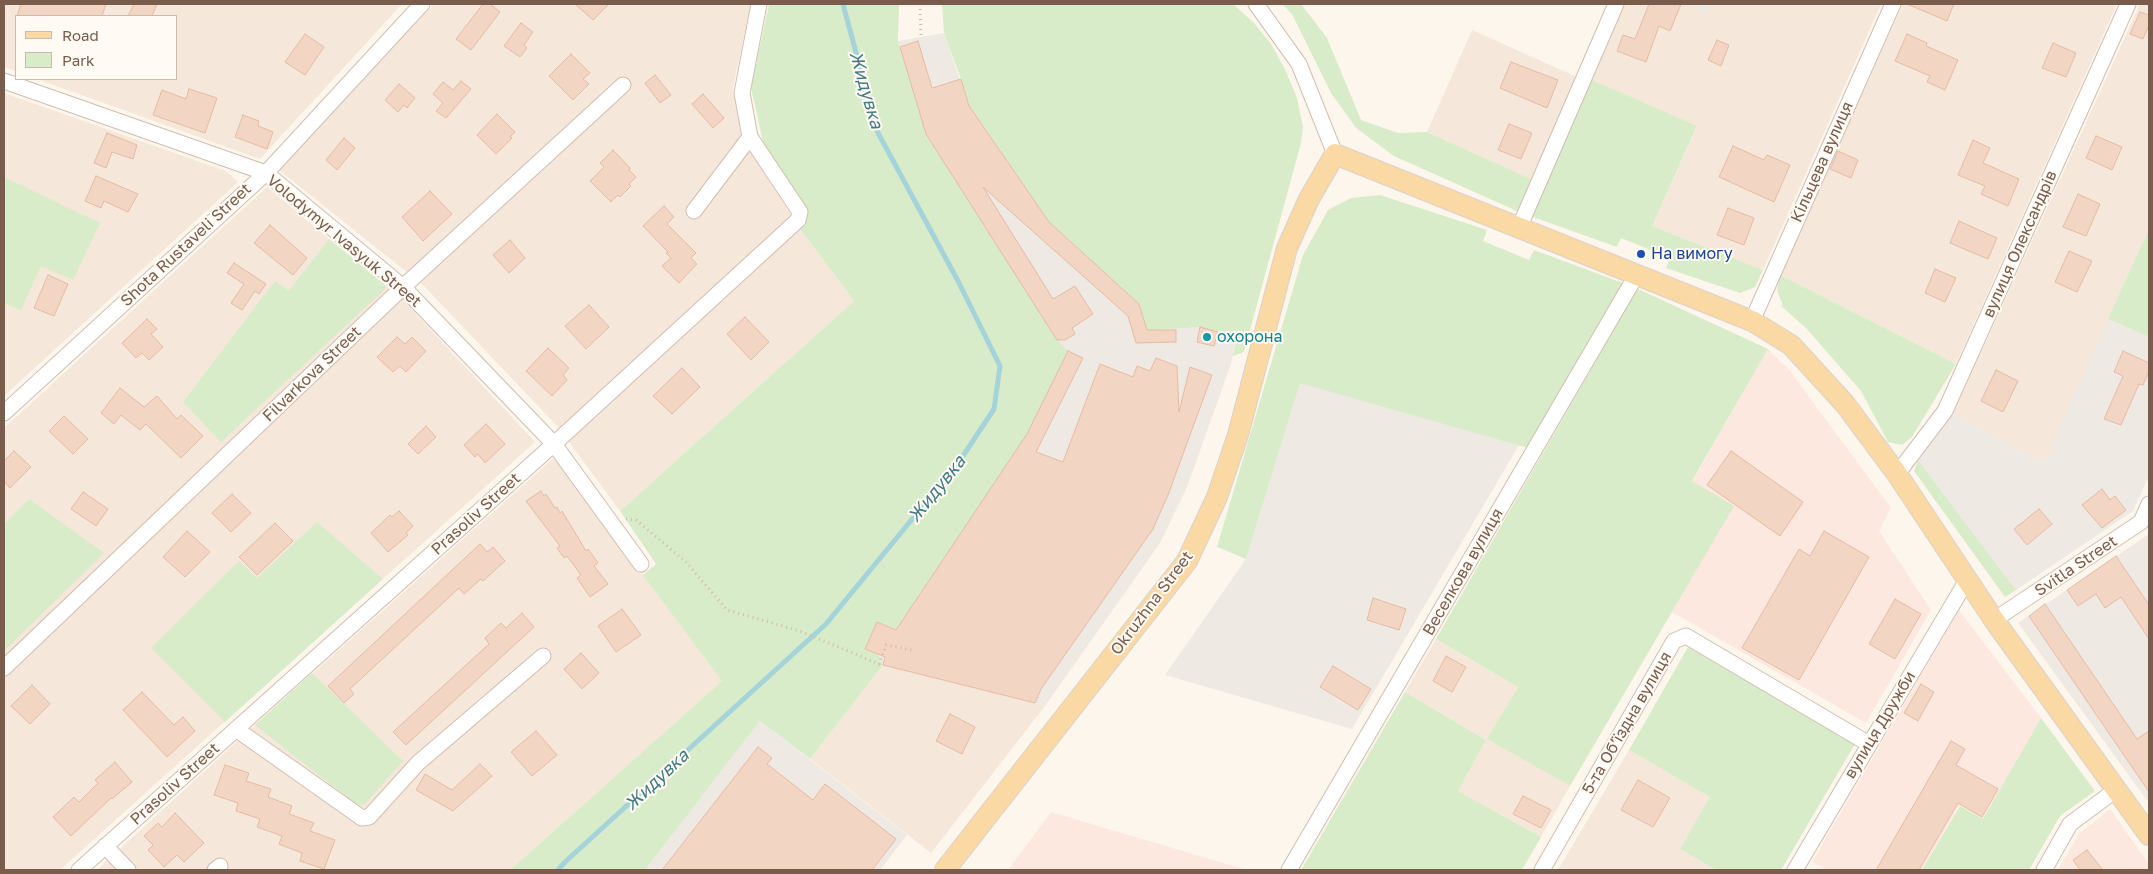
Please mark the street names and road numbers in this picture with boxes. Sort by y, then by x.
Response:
street label: Кільцева вулиця [1787,99,1857,225]
street label: вулиця Олександрів [1979,168,2061,320]
street label: Volodymyr Ivasyuk Street [263,171,425,311]
street label: Shota Rustaveli Street [117,179,255,311]
street label: Filvarkova Street [259,322,365,426]
street label: Prasoliv Street [427,469,525,559]
street label: Веселкова вулиця [1419,505,1507,639]
street label: Svitla Street [2031,531,2121,601]
street label: Okruzhna Street [1107,547,1197,659]
street label: 5-та Обʼїздна вулиця [1578,648,1676,798]
street label: вулиця Дружби [1840,668,1920,782]
street label: Prasoliv Street [126,739,224,829]

